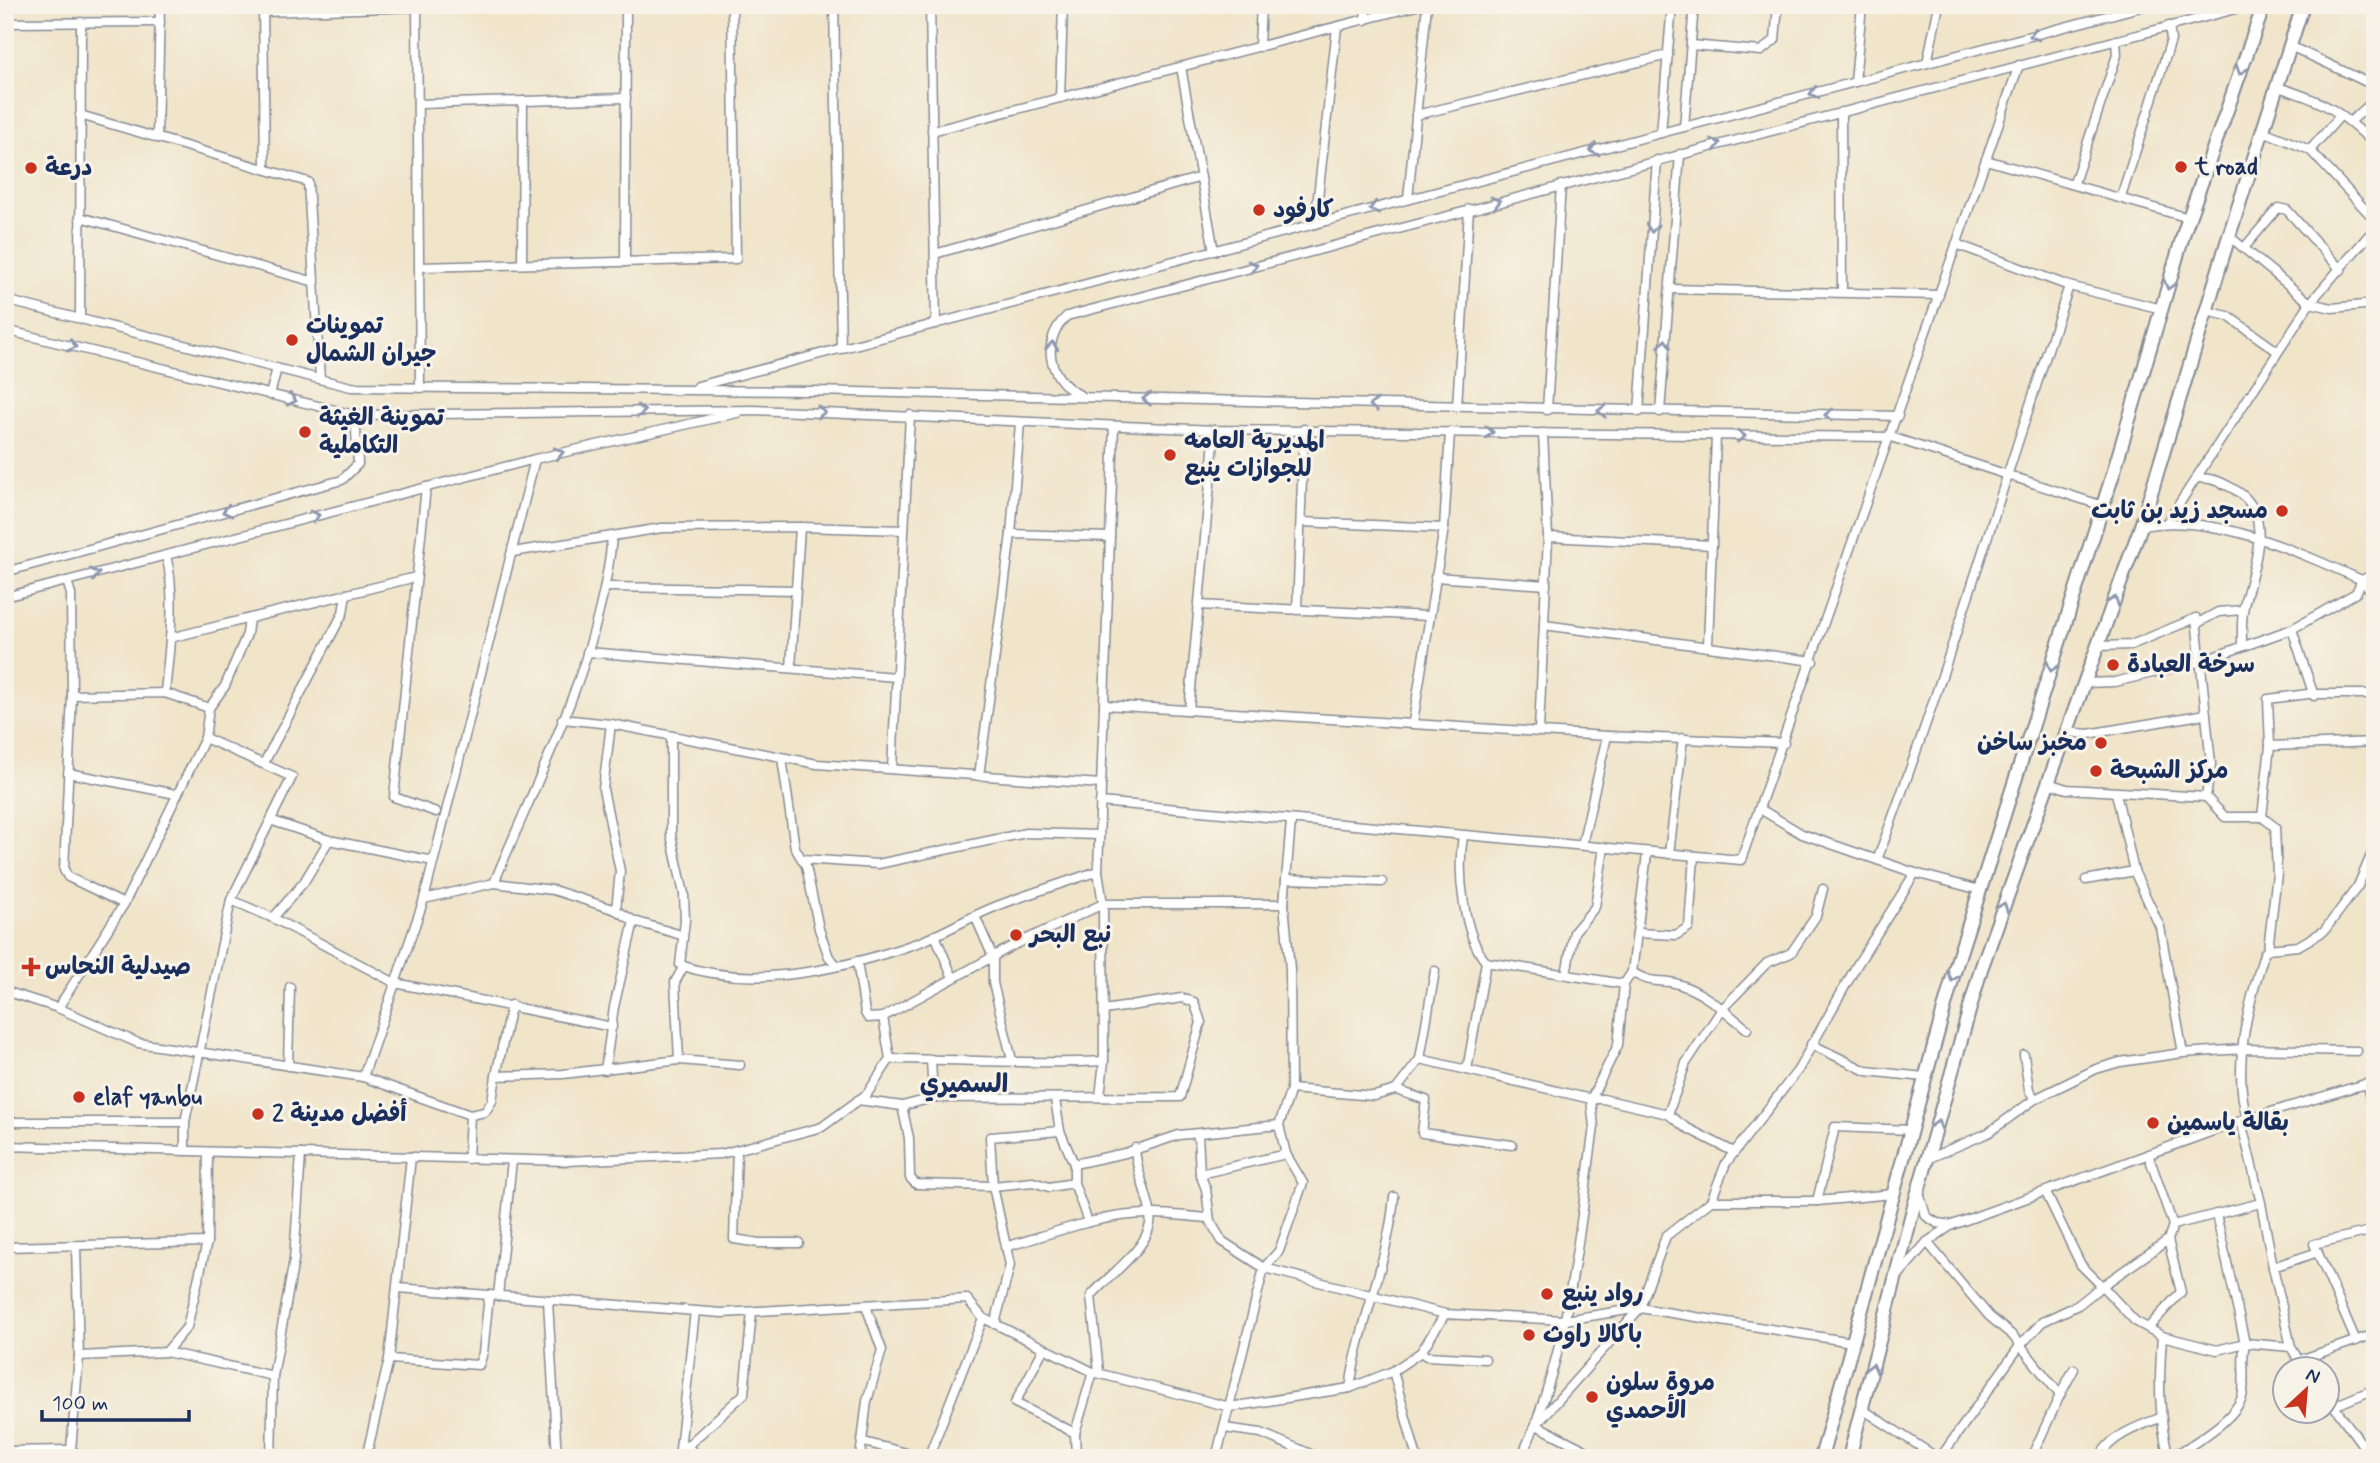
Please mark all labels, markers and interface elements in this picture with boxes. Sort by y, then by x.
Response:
one-way arrow [2028,27,2040,41]
one-way arrow [2235,63,2249,75]
one-way arrow [1808,85,1820,99]
one-way arrow [1710,138,1722,152]
one-way arrow [1588,142,1600,156]
place label: t road [2194,152,2258,183]
place label: درعة [45,153,92,184]
marker: t road [2173,159,2189,175]
marker: درعة [23,160,39,176]
place label: كارفود [1273,195,1334,226]
one-way arrow [1490,196,1502,210]
one-way arrow [1368,200,1380,214]
marker: كارفود [1251,202,1267,218]
one-way arrow [1645,223,1660,234]
one-way arrow [1247,260,1259,274]
one-way arrow [2162,279,2177,291]
place label: تموينات جيران الشمال [306,311,436,370]
marker: تموينات جيران الشمال [284,332,300,348]
one-way arrow [65,338,77,352]
one-way arrow [1657,339,1672,350]
one-way arrow [1044,340,1059,351]
one-way arrow [1141,391,1152,407]
one-way arrow [286,392,298,406]
one-way arrow [1369,397,1379,413]
place label: تموينة الغيثة التكاملية [319,403,445,462]
one-way arrow [636,403,646,419]
one-way arrow [1596,403,1607,419]
one-way arrow [816,405,827,420]
one-way arrow [1824,407,1834,423]
marker: تموينة الغيثة التكاملية [297,424,313,440]
one-way arrow [1485,424,1495,440]
place label: المديرية العامه للجوازات ينبع [1184,426,1325,485]
one-way arrow [1737,428,1747,444]
one-way arrow [553,447,565,462]
marker: المديرية العامه للجوازات ينبع [1162,447,1178,463]
place label: مسجد زيد بن ثابت [2091,496,2268,527]
one-way arrow [222,503,234,517]
marker: مسجد زيد بن ثابت [2274,503,2290,519]
one-way arrow [309,510,321,524]
one-way arrow [89,567,101,582]
one-way arrow [2106,595,2120,607]
place label: سرخة العبادة [2127,650,2255,681]
marker: سرخة العبادة [2105,657,2121,673]
one-way arrow [2045,660,2060,672]
place label: مخبز ساخن [1977,728,2087,759]
marker: مخبز ساخن [2093,735,2109,751]
place label: مركز الشبحة [2110,756,2228,787]
marker: مركز الشبحة [2088,763,2104,779]
one-way arrow [1995,901,2009,914]
place label: نبع البحر [1028,920,1111,951]
marker: نبع البحر [1008,927,1024,943]
place label: صيدلية النحاس [45,952,191,983]
marker: صيدلية النحاس [23,959,39,975]
one-way arrow [1947,971,1961,983]
district label: السميري [920,1068,1008,1102]
place label: elaf yanbu [93,1082,202,1113]
marker: elaf yanbu [71,1089,87,1105]
place label: 2 أفضل مدينة [272,1098,407,1130]
marker: 2 أفضل مدينة [250,1106,266,1122]
place label: بقالة ياسمين [2167,1108,2289,1139]
marker: بقالة ياسمين [2145,1115,2161,1131]
one-way arrow [1929,1119,1943,1131]
place label: رواد ينبع [1561,1279,1644,1310]
marker: رواد ينبع [1539,1286,1555,1302]
place label: باكالا راوث [1543,1320,1642,1351]
marker: باكالا راوث [1521,1327,1537,1343]
north arrow [2272,1354,2342,1424]
one-way arrow [1864,1362,1878,1374]
text: N [2302,1362,2324,1390]
place label: مروة سلون الأحمدي [1606,1368,1715,1428]
scale bar [42,1379,189,1423]
marker: مروة سلون الأحمدي [1584,1389,1600,1405]
text: 100 m [52,1390,108,1418]

